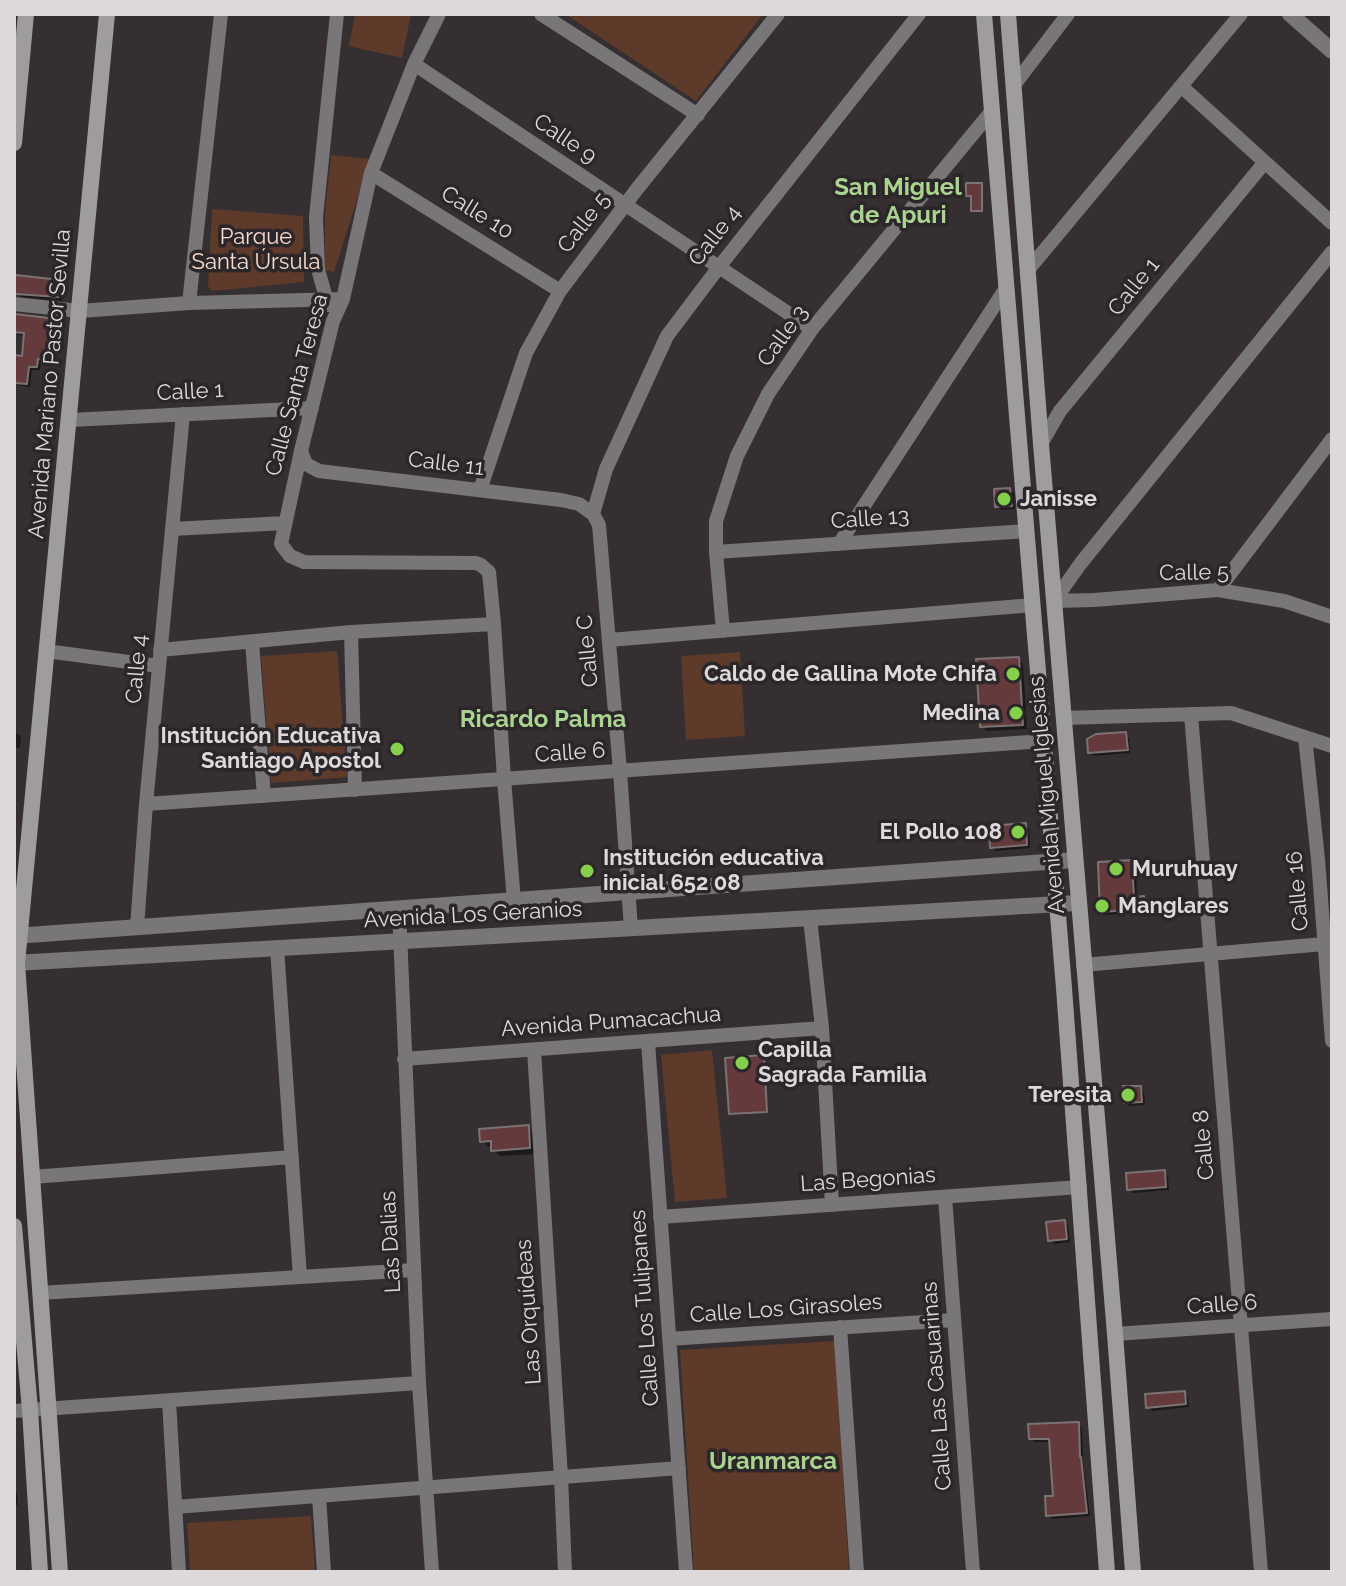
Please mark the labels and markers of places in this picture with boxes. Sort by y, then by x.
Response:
place label: Janisse [1020,486,1097,512]
marker: Janisse [995,490,1013,508]
place label: Caldo de Gallina Mote Chifa [704,661,997,687]
marker: Caldo de Gallina Mote Chifa [1004,665,1022,683]
place label: Medina [922,700,1000,726]
marker: Medina [1007,704,1025,722]
place label: Institución Educativa Santiago Apostol [160,723,381,774]
marker: Institución Educativa Santiago Apostol [388,740,406,758]
place label: El Pollo 108 [880,819,1002,845]
marker: El Pollo 108 [1009,823,1027,841]
place label: Institución educativa inicial 652 08 [603,845,824,896]
place label: Muruhuay [1132,856,1238,882]
marker: Muruhuay [1107,860,1125,878]
marker: Institución educativa inicial 652 08 [578,862,596,880]
place label: Manglares [1118,893,1229,919]
marker: Manglares [1093,897,1111,915]
place label: Capilla Sagrada Familia [758,1037,927,1088]
marker: Capilla Sagrada Familia [733,1054,751,1072]
place label: Teresita [1028,1082,1112,1108]
marker: Teresita [1119,1086,1137,1104]

